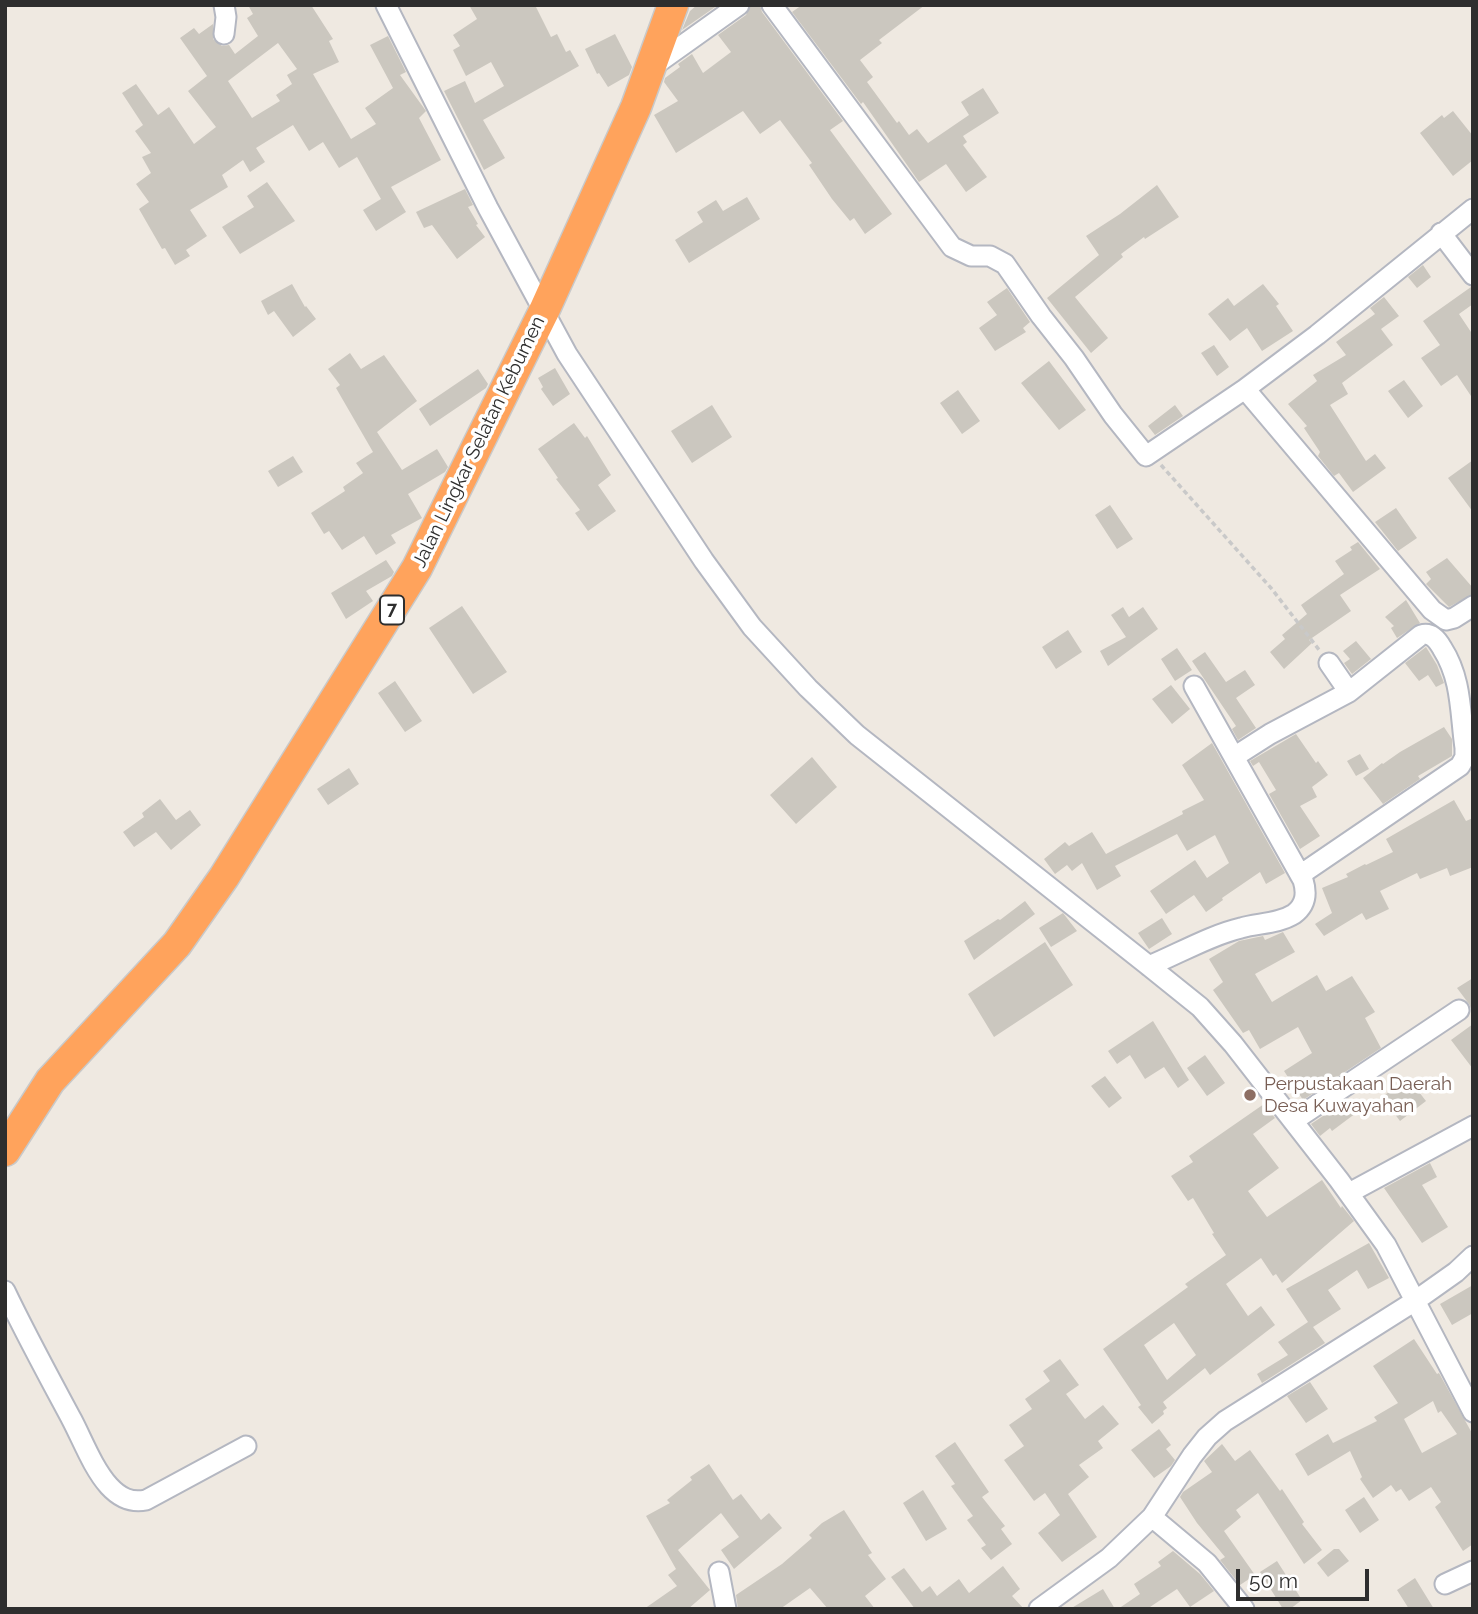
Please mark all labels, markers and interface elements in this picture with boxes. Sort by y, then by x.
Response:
street label: Jalan Lingkar Selatan Kebumen [408,313,550,571]
road number: 7 [380,596,404,624]
place label: Perpustakaan Daerah Desa Kuwayahan [1264,1073,1452,1117]
marker: Perpustakaan Daerah Desa Kuwayahan [1242,1087,1258,1103]
scale bar [1240,1554,1373,1598]
text: 50 m [1249,1568,1298,1593]

